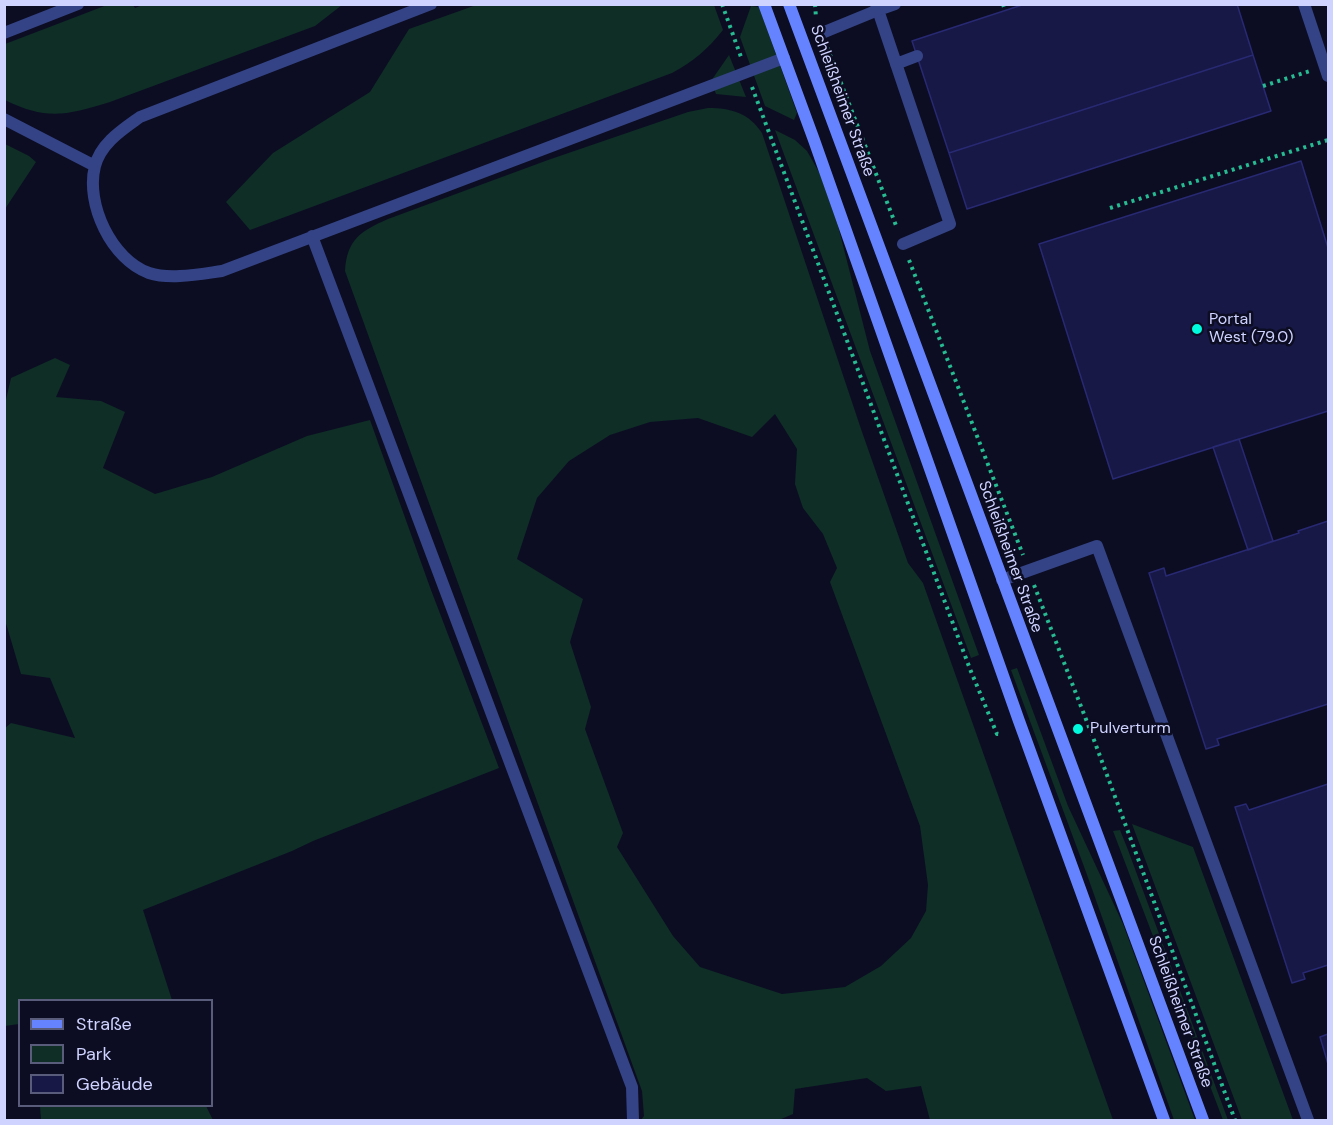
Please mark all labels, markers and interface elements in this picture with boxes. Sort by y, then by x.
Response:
street label: Schleißheimer Straße [806,23,878,179]
place label: Portal West (79.0) [1209,310,1293,348]
marker: Portal West (79.0) [1190,322,1204,336]
street label: Schleißheimer Straße [974,479,1046,635]
place label: Pulverturm [1090,719,1171,739]
marker: Pulverturm [1071,722,1085,736]
street label: Schleißheimer Straße [1144,934,1216,1090]
legend [18,999,213,1107]
text: Straße [76,1012,132,1036]
text: Park [76,1042,112,1066]
text: Gebäude [76,1072,153,1096]

